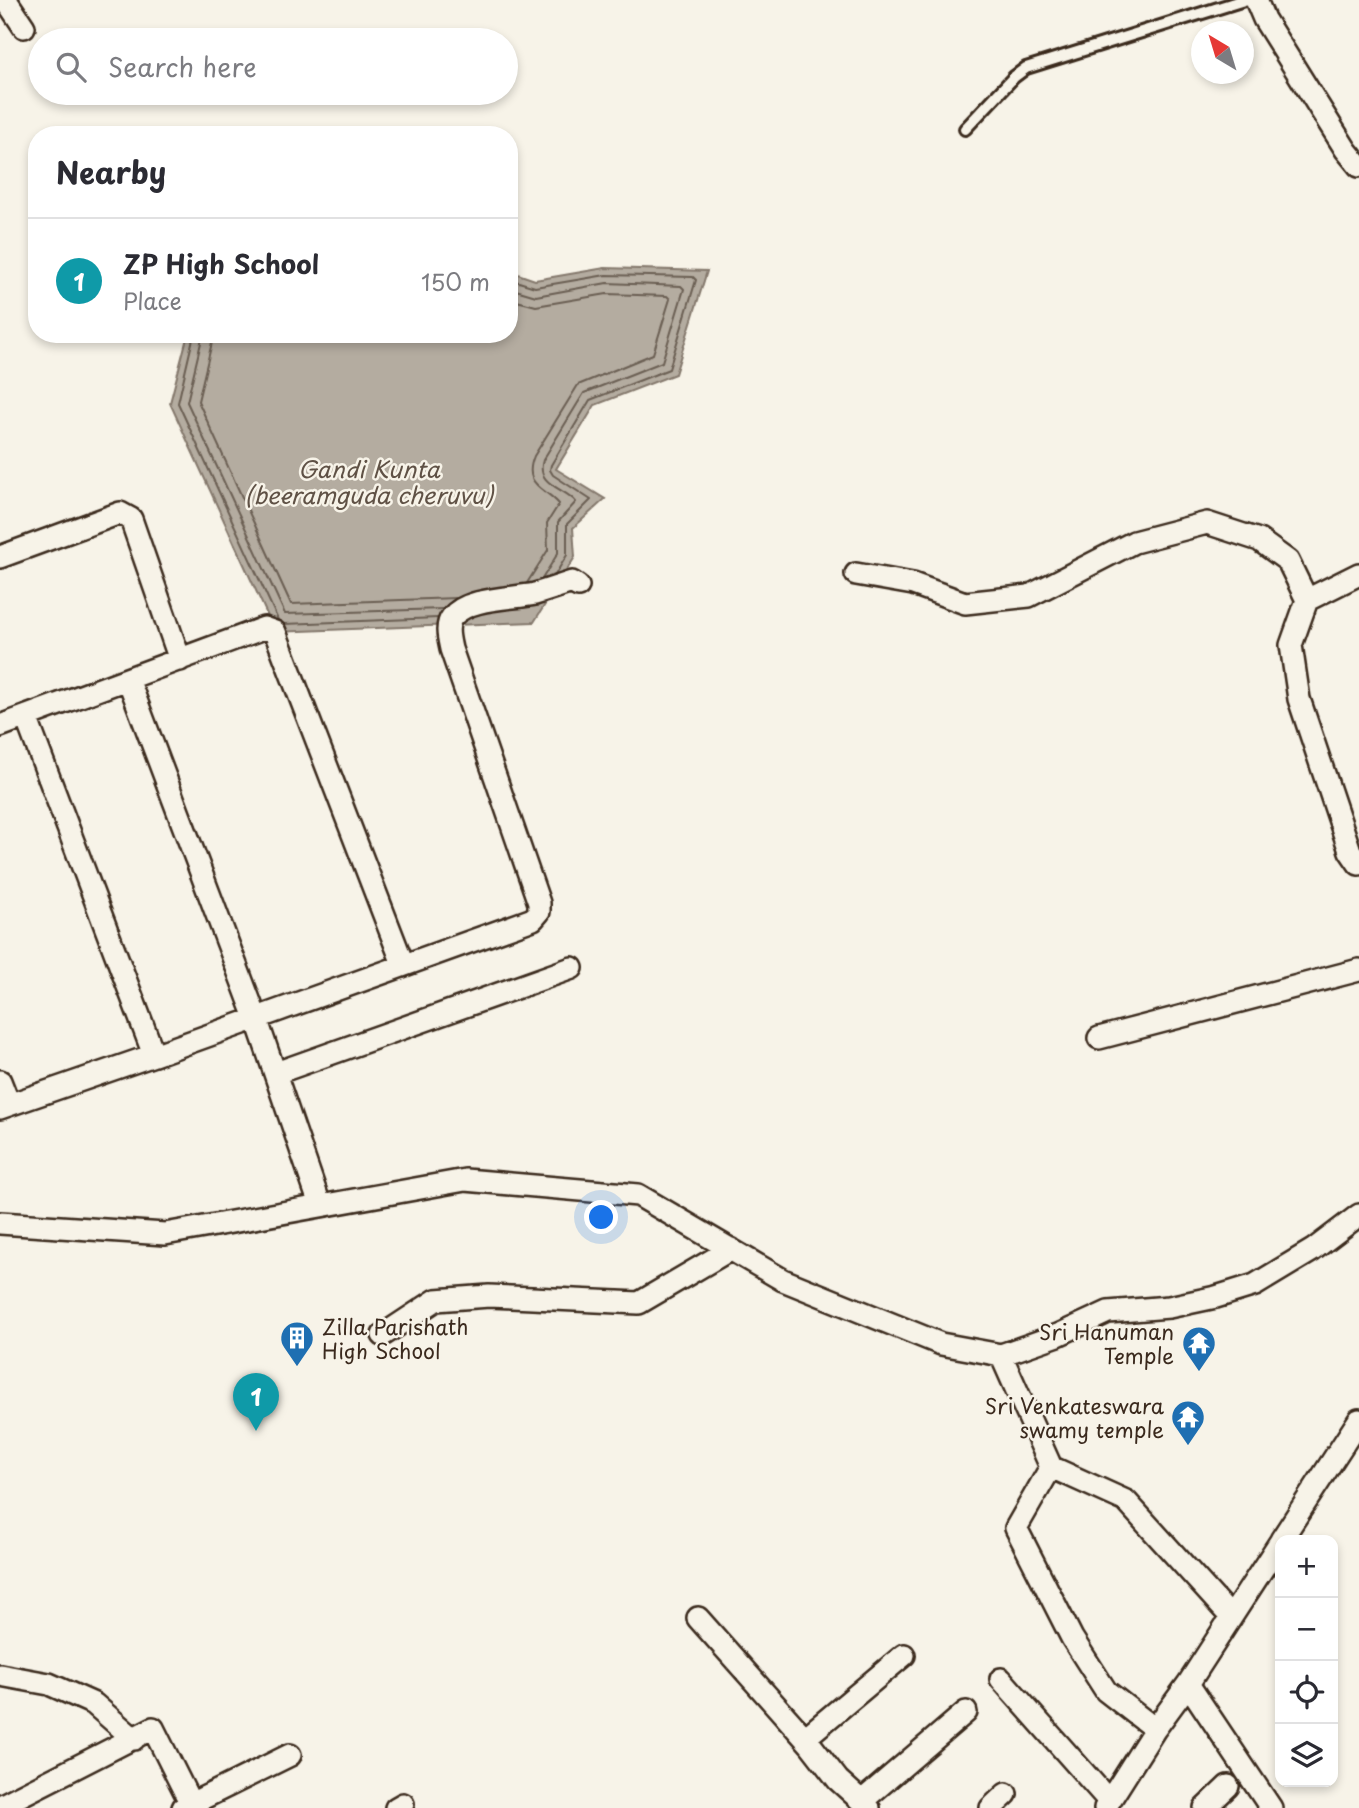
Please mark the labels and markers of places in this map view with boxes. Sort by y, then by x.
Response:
place label: Zilla Parishath High School [322,1310,469,1366]
place label: Sri Hanuman Temple [1039,1315,1174,1371]
building icon: Zilla Parishath High School [278,1319,316,1368]
temple icon: Sri Hanuman Temple [1180,1324,1218,1373]
pin: 1 [233,1373,279,1431]
place label: Sri Venkateswara swamy temple [985,1389,1165,1445]
temple icon: Sri Venkateswara swamy temple [1169,1398,1207,1447]

